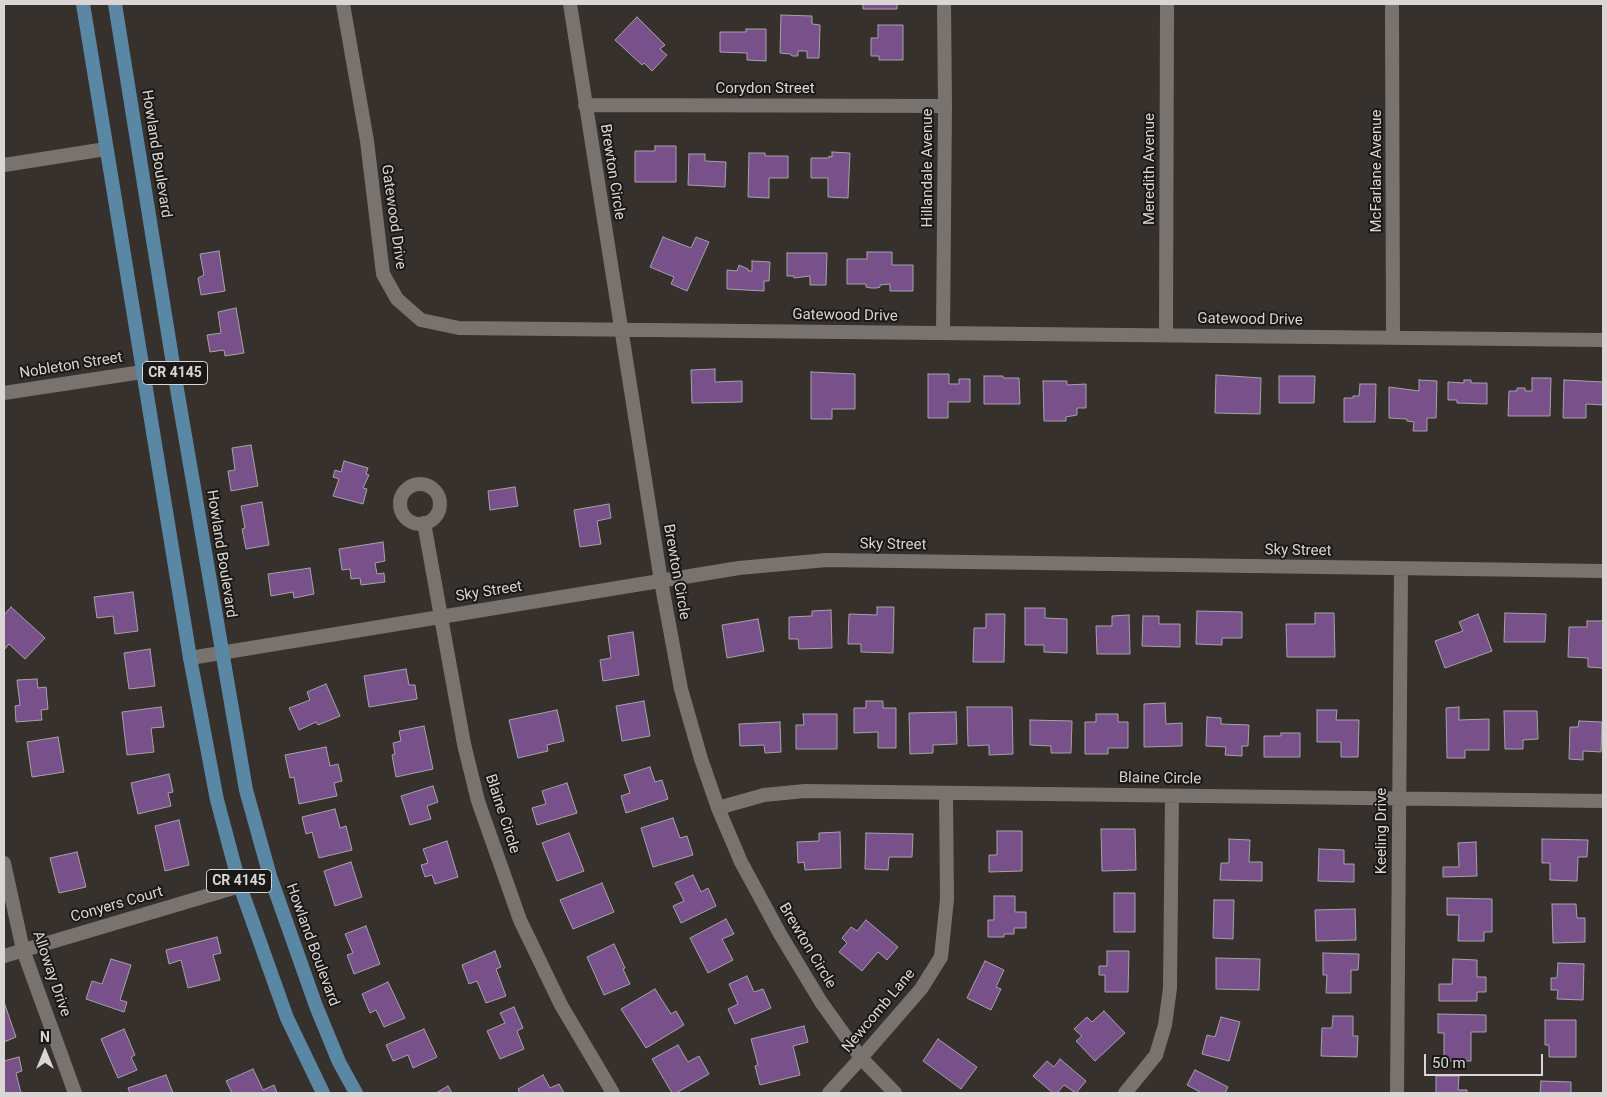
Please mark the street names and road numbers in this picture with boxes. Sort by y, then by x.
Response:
street label: Corydon Street [715,80,815,98]
street label: Howland Boulevard [137,89,175,219]
street label: Hillandale Avenue [919,108,937,228]
street label: McFarlane Avenue [1368,109,1386,233]
street label: Meredith Avenue [1141,113,1159,225]
street label: Brewton Circle [596,123,628,221]
street label: Gatewood Drive [377,164,409,270]
street label: Gatewood Drive [792,306,898,326]
street label: Gatewood Drive [1197,310,1303,330]
street label: Nobleton Street [18,349,124,383]
road number: CR 4145 [142,362,208,384]
street label: Howland Boulevard [202,489,240,619]
street label: Brewton Circle [659,523,693,621]
street label: Sky Street [859,535,927,555]
street label: Sky Street [1264,541,1332,561]
street label: Sky Street [455,578,523,606]
street label: Blaine Circle [1119,769,1201,789]
street label: Blaine Circle [481,772,523,856]
street label: Keeling Drive [1373,788,1391,874]
road number: CR 4145 [206,869,272,892]
street label: Howland Boulevard [281,881,343,1009]
street label: Conyers Court [69,883,165,927]
street label: Brewton Circle [774,900,840,992]
street label: Alloway Drive [28,929,74,1019]
street label: Newcomb Lane [839,965,919,1057]

